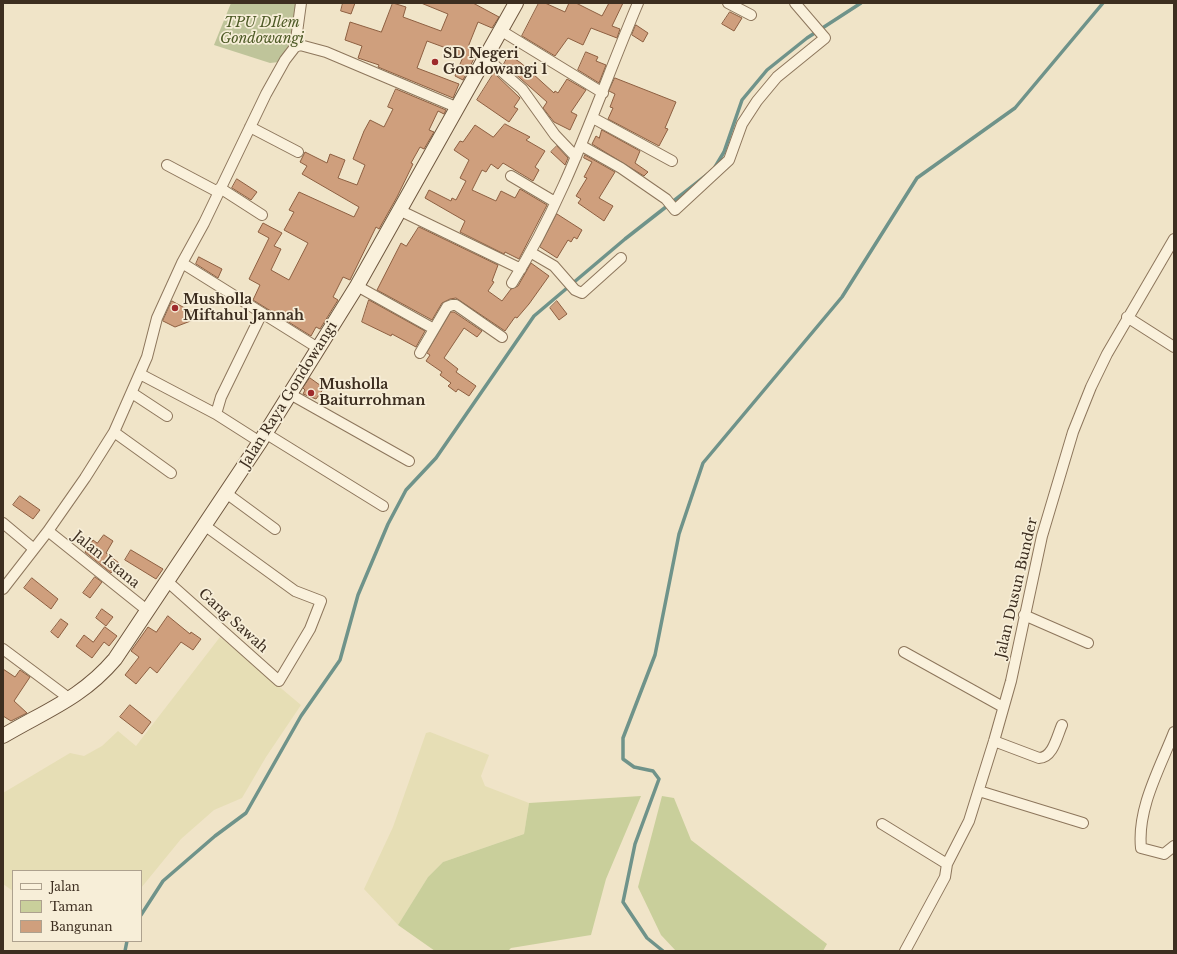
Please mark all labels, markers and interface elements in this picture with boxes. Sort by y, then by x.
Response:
park label: TPU DIlem Gondowangi [220,15,304,48]
place label: SD Negeri Gondowangi 1 [443,46,547,78]
marker: SD Negeri Gondowangi 1 [430,57,440,67]
place label: Musholla Miftahul Jannah [183,292,304,324]
marker: Musholla Miftahul Jannah [170,303,180,313]
street label: Jalan Raya Gondowangi [237,319,341,471]
place label: Musholla Baiturrohman [319,377,425,410]
marker: Musholla Baiturrohman [306,388,316,398]
street label: Jalan Dusun Bunder [993,516,1041,660]
street label: Jalan Istana [69,528,143,592]
street label: Gang Sawah [195,585,271,657]
legend [12,870,142,942]
text: Jalan [50,879,80,894]
text: Taman [50,899,93,914]
text: Bangunan [50,919,113,934]

